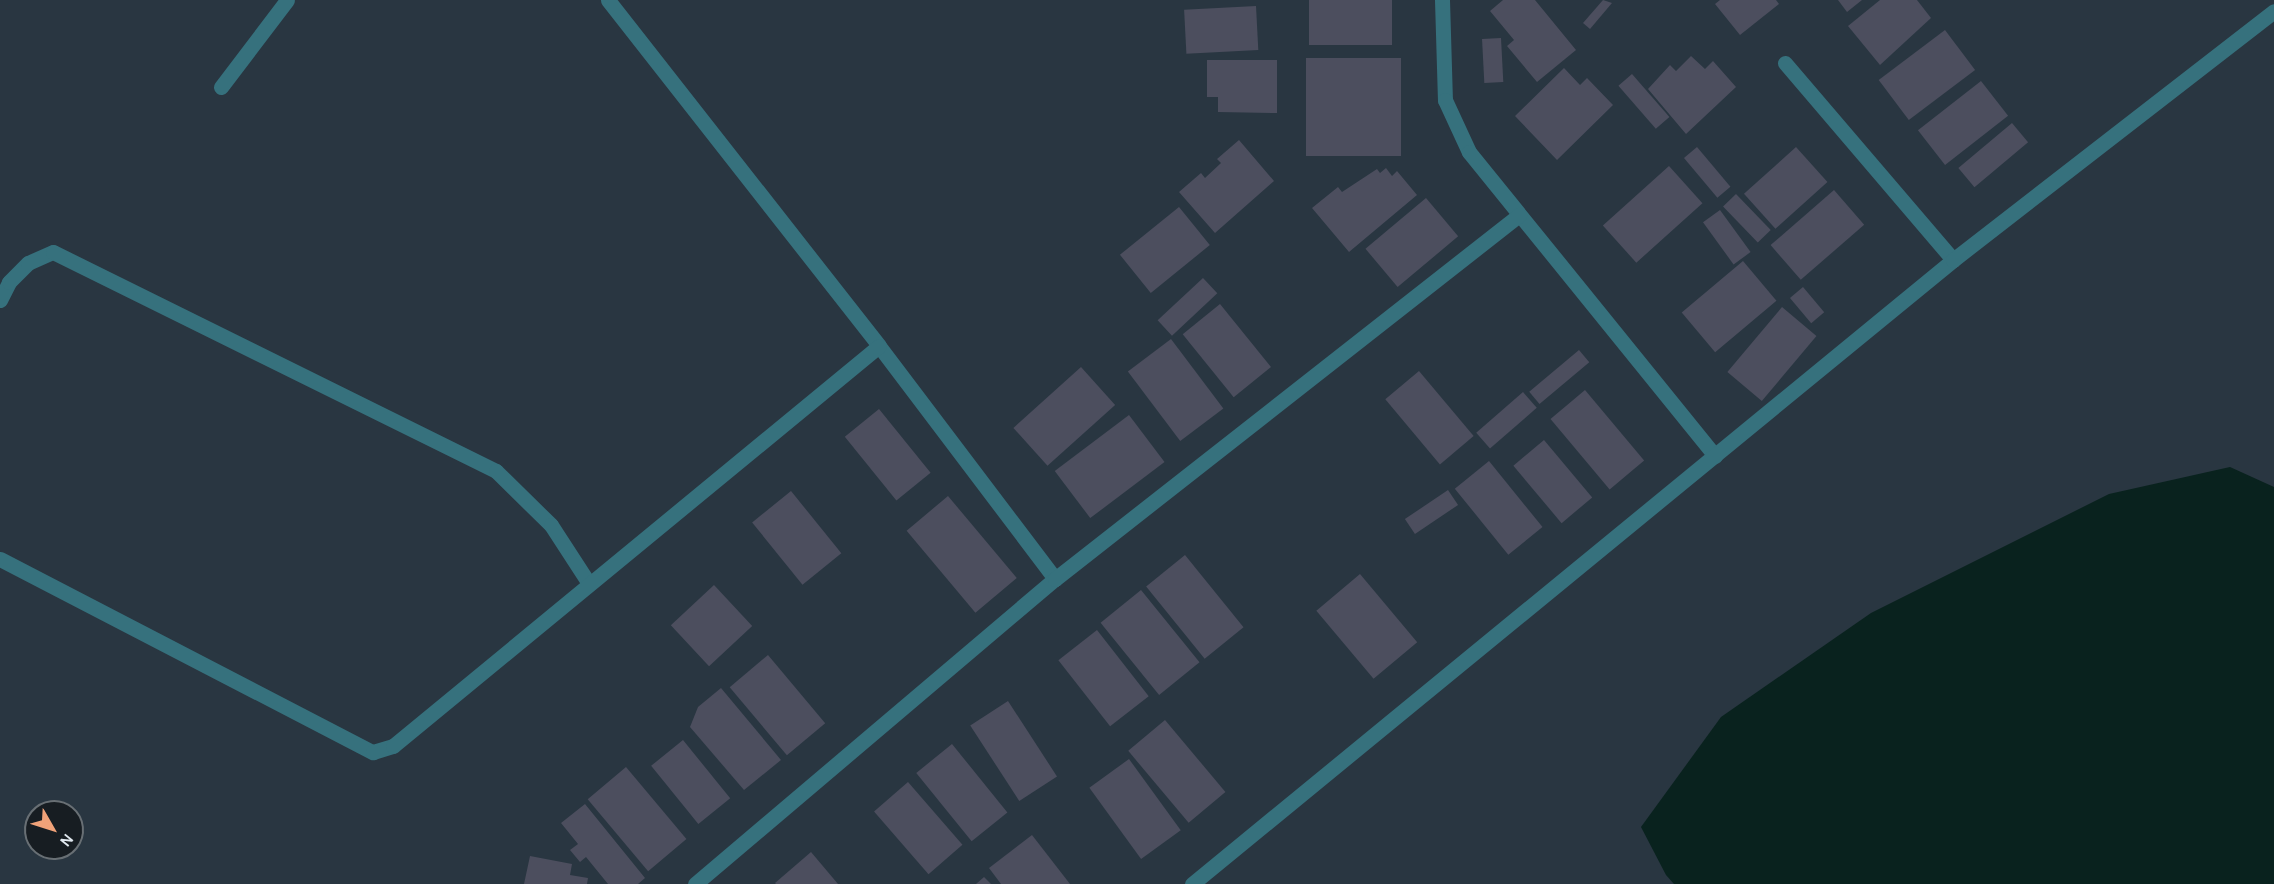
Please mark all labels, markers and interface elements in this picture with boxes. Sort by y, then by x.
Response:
north arrow [24,800,84,860]
text: N [56,830,78,851]

